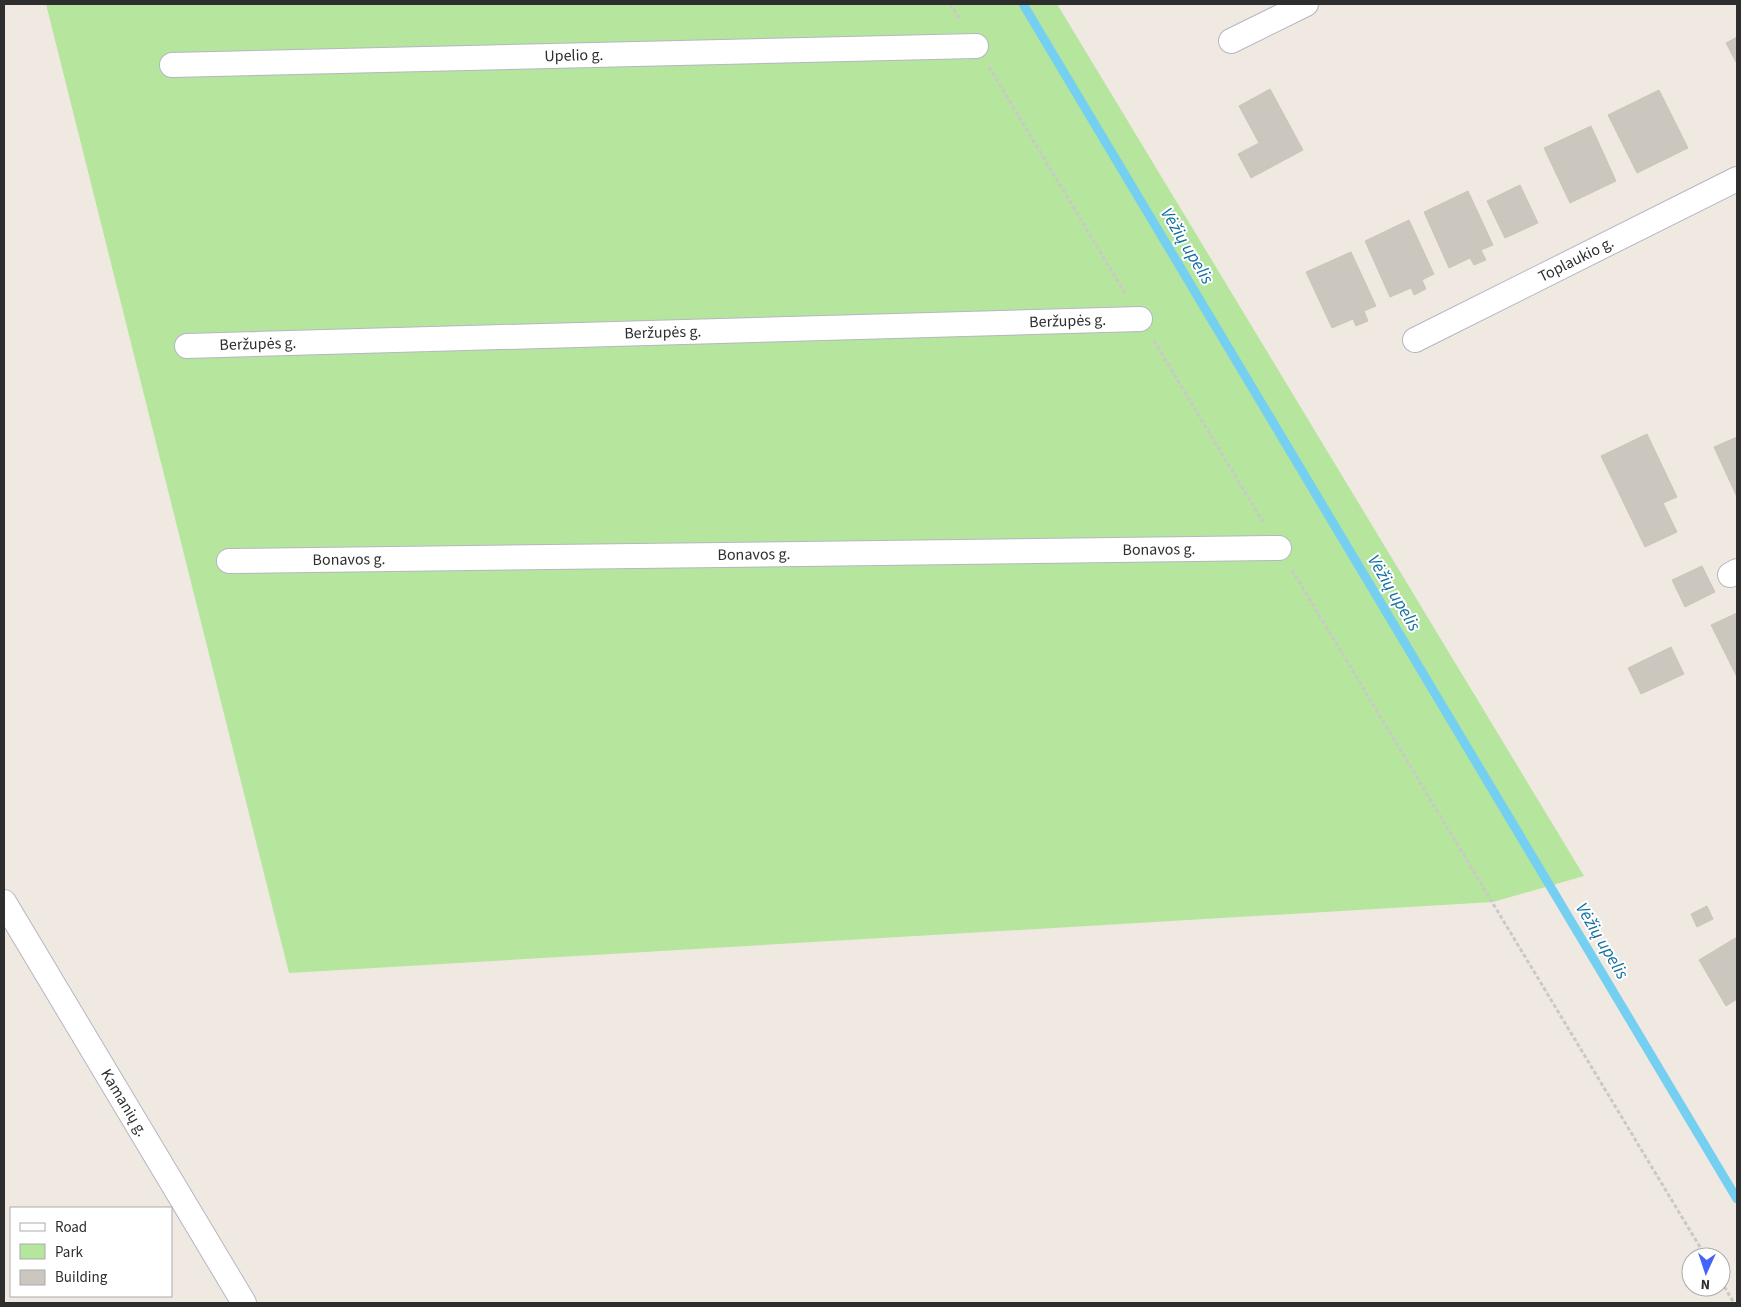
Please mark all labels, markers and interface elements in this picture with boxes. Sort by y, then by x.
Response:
street label: Upelio g. [544,44,604,67]
water label: Vėžių upelis [1154,203,1220,289]
street label: Toplaukio g. [1534,231,1618,288]
street label: Beržupės g. [1029,309,1106,333]
street label: Beržupės g. [624,320,702,345]
street label: Beržupės g. [219,332,297,356]
street label: Bonavos g. [1122,538,1196,561]
street label: Bonavos g. [717,543,791,566]
street label: Bonavos g. [312,548,386,571]
water label: Vėžių upelis [1361,550,1427,636]
water label: Vėžių upelis [1569,898,1635,984]
street label: Kamanių g. [95,1065,153,1141]
legend [10,1207,172,1297]
text: Road [55,1217,87,1238]
text: Park [55,1242,84,1263]
north arrow [1681,1247,1731,1297]
text: Building [55,1267,108,1288]
text: N [1700,1274,1711,1294]

